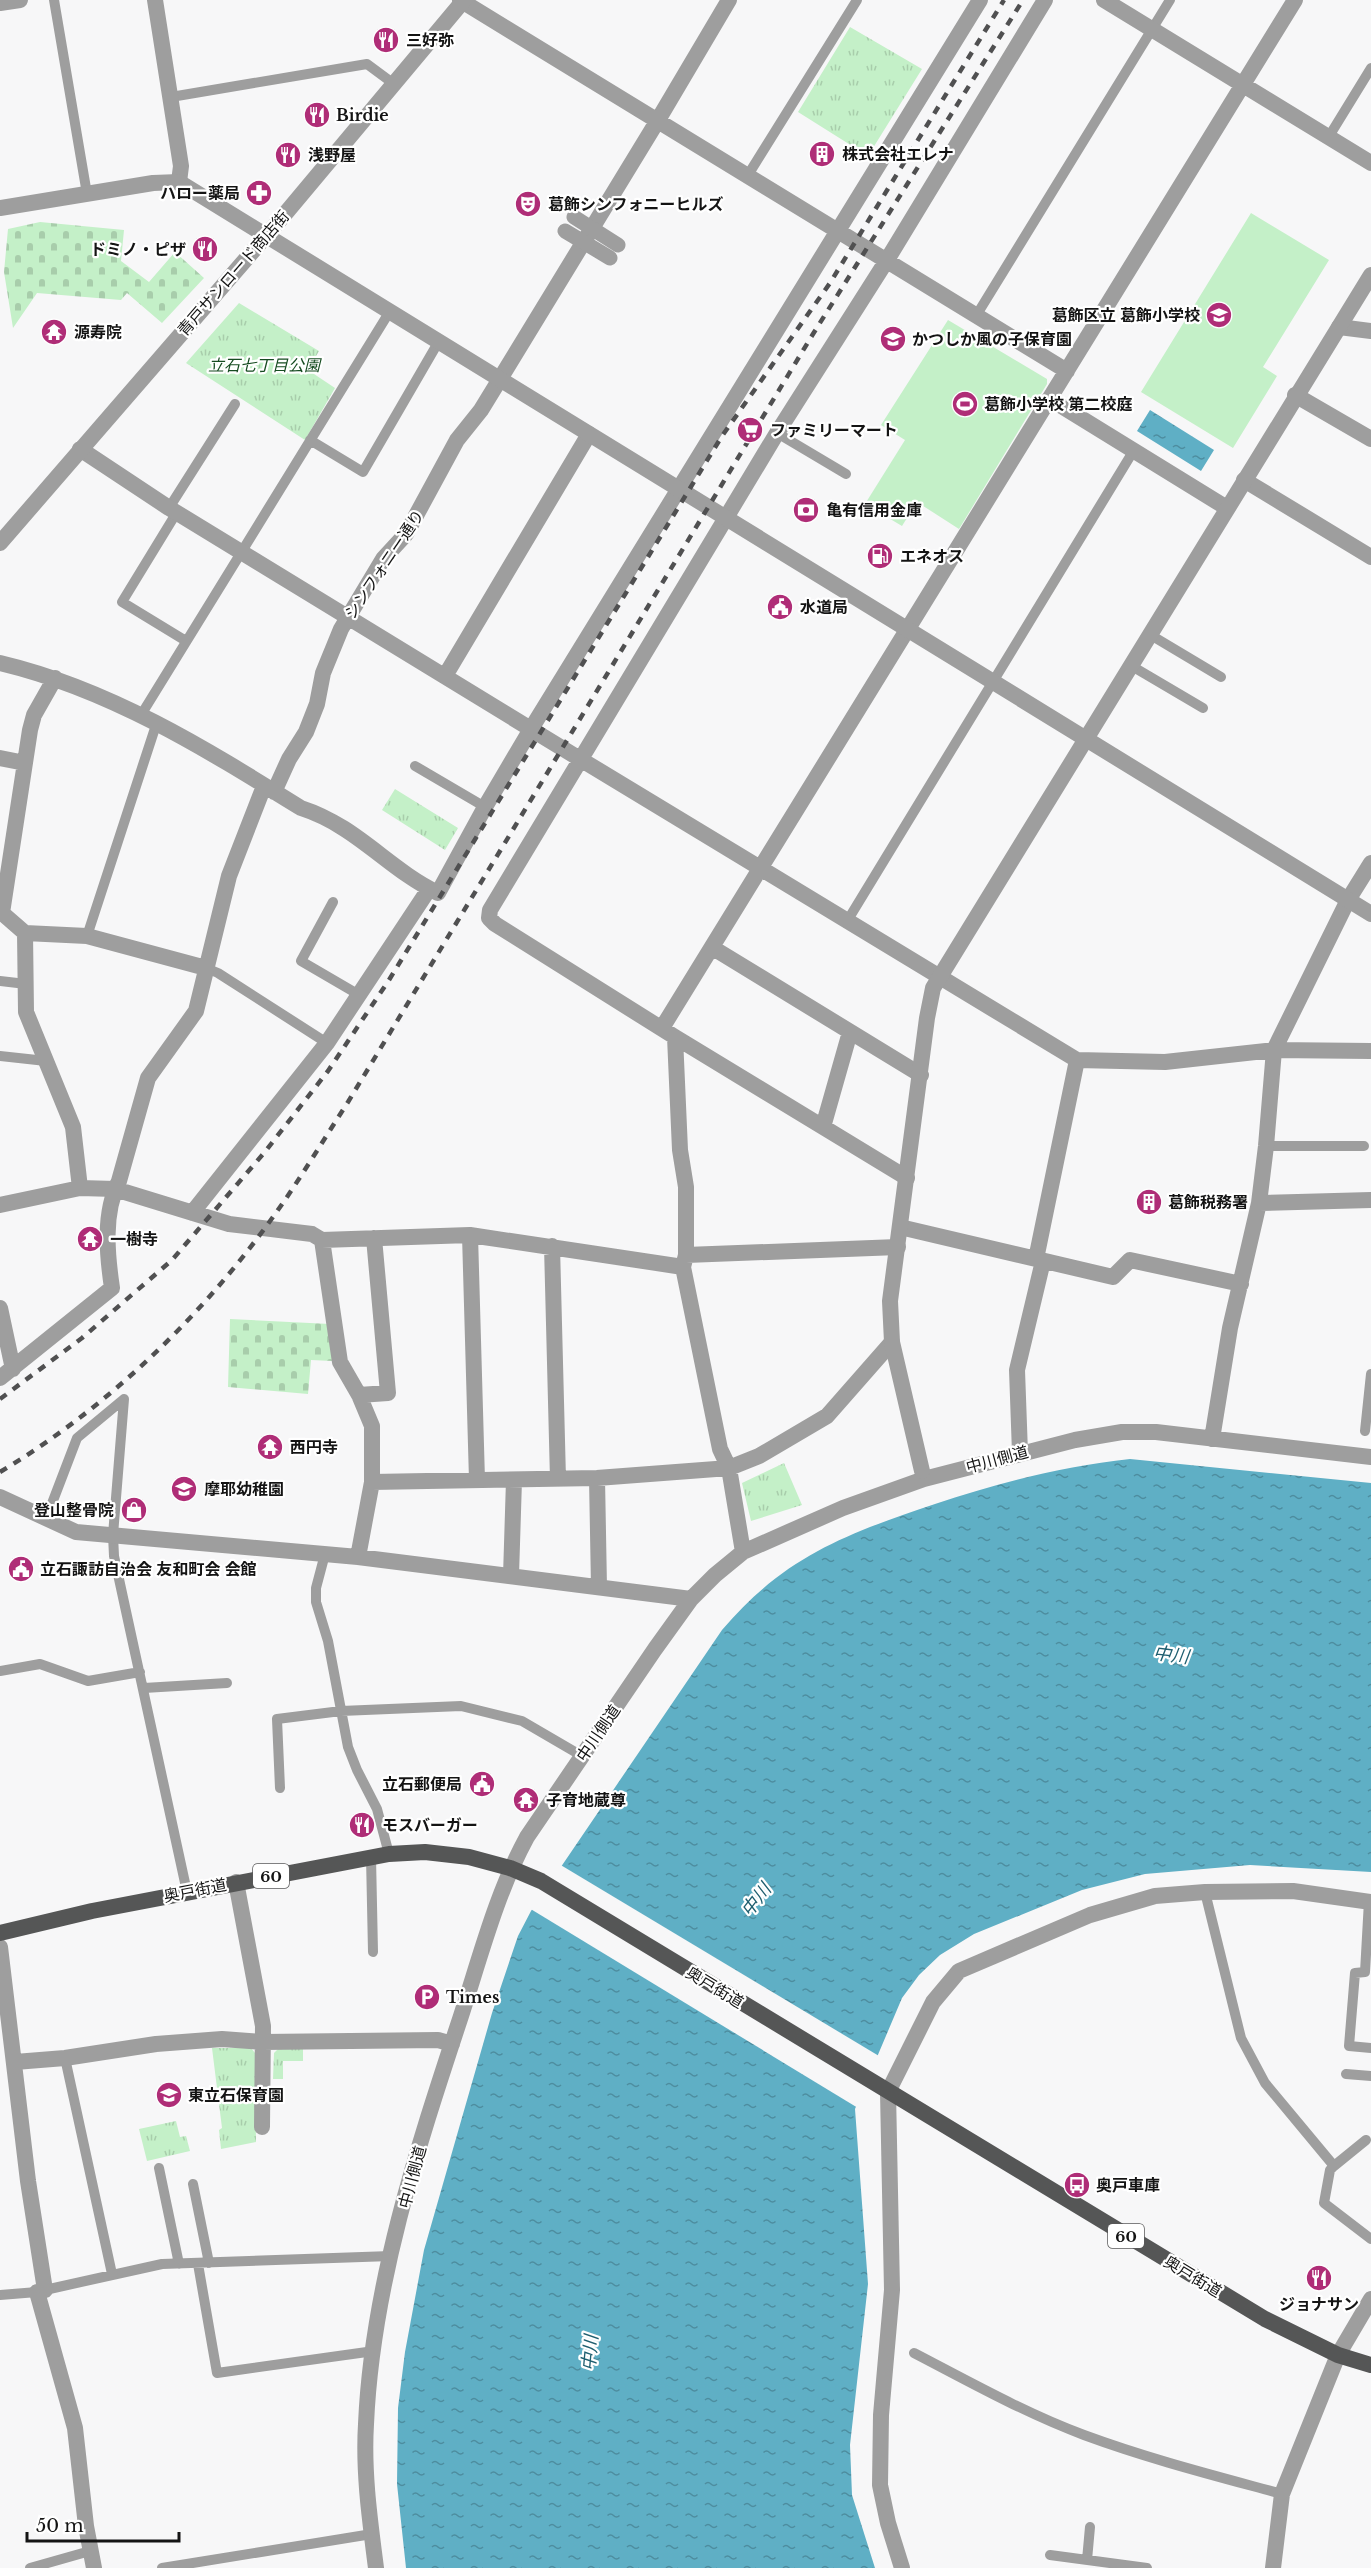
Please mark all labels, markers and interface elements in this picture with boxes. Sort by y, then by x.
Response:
restaurant icon: 三好弥 [371,25,401,55]
place label: 三好弥 [406,30,454,50]
restaurant icon: Birdie [302,100,332,130]
place label: Birdie [336,105,389,125]
building icon: 株式会社エレナ [807,139,837,169]
restaurant icon: 浅野屋 [273,140,303,170]
place label: 株式会社エレナ [842,144,954,164]
place label: 浅野屋 [308,145,356,165]
pharmacy icon: ハロー薬局 [244,178,274,208]
place label: ハロー薬局 [160,183,240,203]
theatre icon: 葛飾シンフォニーヒルズ [513,189,543,219]
place label: 葛飾シンフォニーヒルズ [548,194,724,214]
street label: 青戸サンロード商店街 [173,206,293,340]
restaurant icon: ドミノ・ピザ [190,234,220,264]
place label: ドミノ・ピザ [90,239,186,259]
school or university icon: 葛飾区立 葛飾小学校 [1204,300,1234,330]
place label: 葛飾区立 葛飾小学校 [1052,305,1200,325]
temple icon: 源寿院 [39,317,69,347]
place label: 源寿院 [74,322,122,342]
school or university icon: かつしか風の子保育園 [878,324,908,354]
place label: かつしか風の子保育園 [912,329,1072,349]
park label: 立石七丁目公園 [208,355,322,375]
sports icon: 葛飾小学校 第二校庭 [950,389,980,419]
place label: 葛飾小学校 第二校庭 [984,394,1132,414]
supermarket icon: ファミリーマート [735,415,765,445]
place label: ファミリーマート [770,420,898,440]
bank icon: 亀有信用金庫 [791,495,821,525]
place label: 亀有信用金庫 [826,500,922,520]
street label: シンフォニー通り [340,506,428,622]
fuel station icon: エネオス [865,541,895,571]
place label: エネオス [900,546,964,566]
public building icon: 水道局 [765,592,795,622]
place label: 水道局 [800,597,848,617]
building icon: 葛飾税務署 [1134,1187,1164,1217]
place label: 葛飾税務署 [1168,1192,1248,1212]
temple icon: 一樹寺 [75,1224,105,1254]
place label: 一樹寺 [110,1229,158,1249]
temple icon: 西円寺 [255,1432,285,1462]
place label: 西円寺 [290,1437,338,1457]
street label: 中川側道 [963,1441,1031,1477]
school or university icon: 摩耶幼稚園 [169,1474,199,1504]
place label: 摩耶幼稚園 [204,1479,284,1499]
shop icon: 登山整骨院 [119,1495,149,1525]
place label: 登山整骨院 [34,1500,114,1520]
public building icon: 立石諏訪自治会 友和町会 会館 [6,1554,36,1584]
place label: 立石諏訪自治会 友和町会 会館 [40,1559,257,1579]
water label: 中川 [1152,1642,1192,1668]
street label: 中川側道 [572,1701,624,1765]
public building icon: 立石郵便局 [467,1769,497,1799]
place label: 立石郵便局 [382,1774,462,1794]
temple icon: 子育地蔵尊 [511,1785,541,1815]
place label: 子育地蔵尊 [546,1790,626,1810]
restaurant icon: モスバーガー [347,1810,377,1840]
place label: モスバーガー [382,1815,478,1835]
road number: 60 [253,1864,289,1888]
street label: 奥戸街道 [162,1874,228,1906]
water label: 中川 [736,1877,777,1921]
street label: 奥戸街道 [682,1962,748,2012]
parking icon: Times [412,1982,442,2012]
place label: Times [446,1987,499,2007]
school or university icon: 東立石保育園 [154,2080,184,2110]
place label: 東立石保育園 [188,2085,284,2105]
street label: 中川側道 [394,2143,430,2211]
bus stop icon: 奥戸車庫 [1062,2170,1092,2200]
place label: 奥戸車庫 [1096,2175,1160,2195]
road number: 60 [1108,2224,1144,2248]
street label: 奥戸街道 [1160,2251,1226,2301]
restaurant icon: ジョナサン [1304,2263,1334,2293]
place label: ジョナサン [1279,2294,1359,2314]
water label: 中川 [577,2332,603,2372]
scale bar [27,2505,178,2543]
text: 50 m [36,2515,84,2537]

